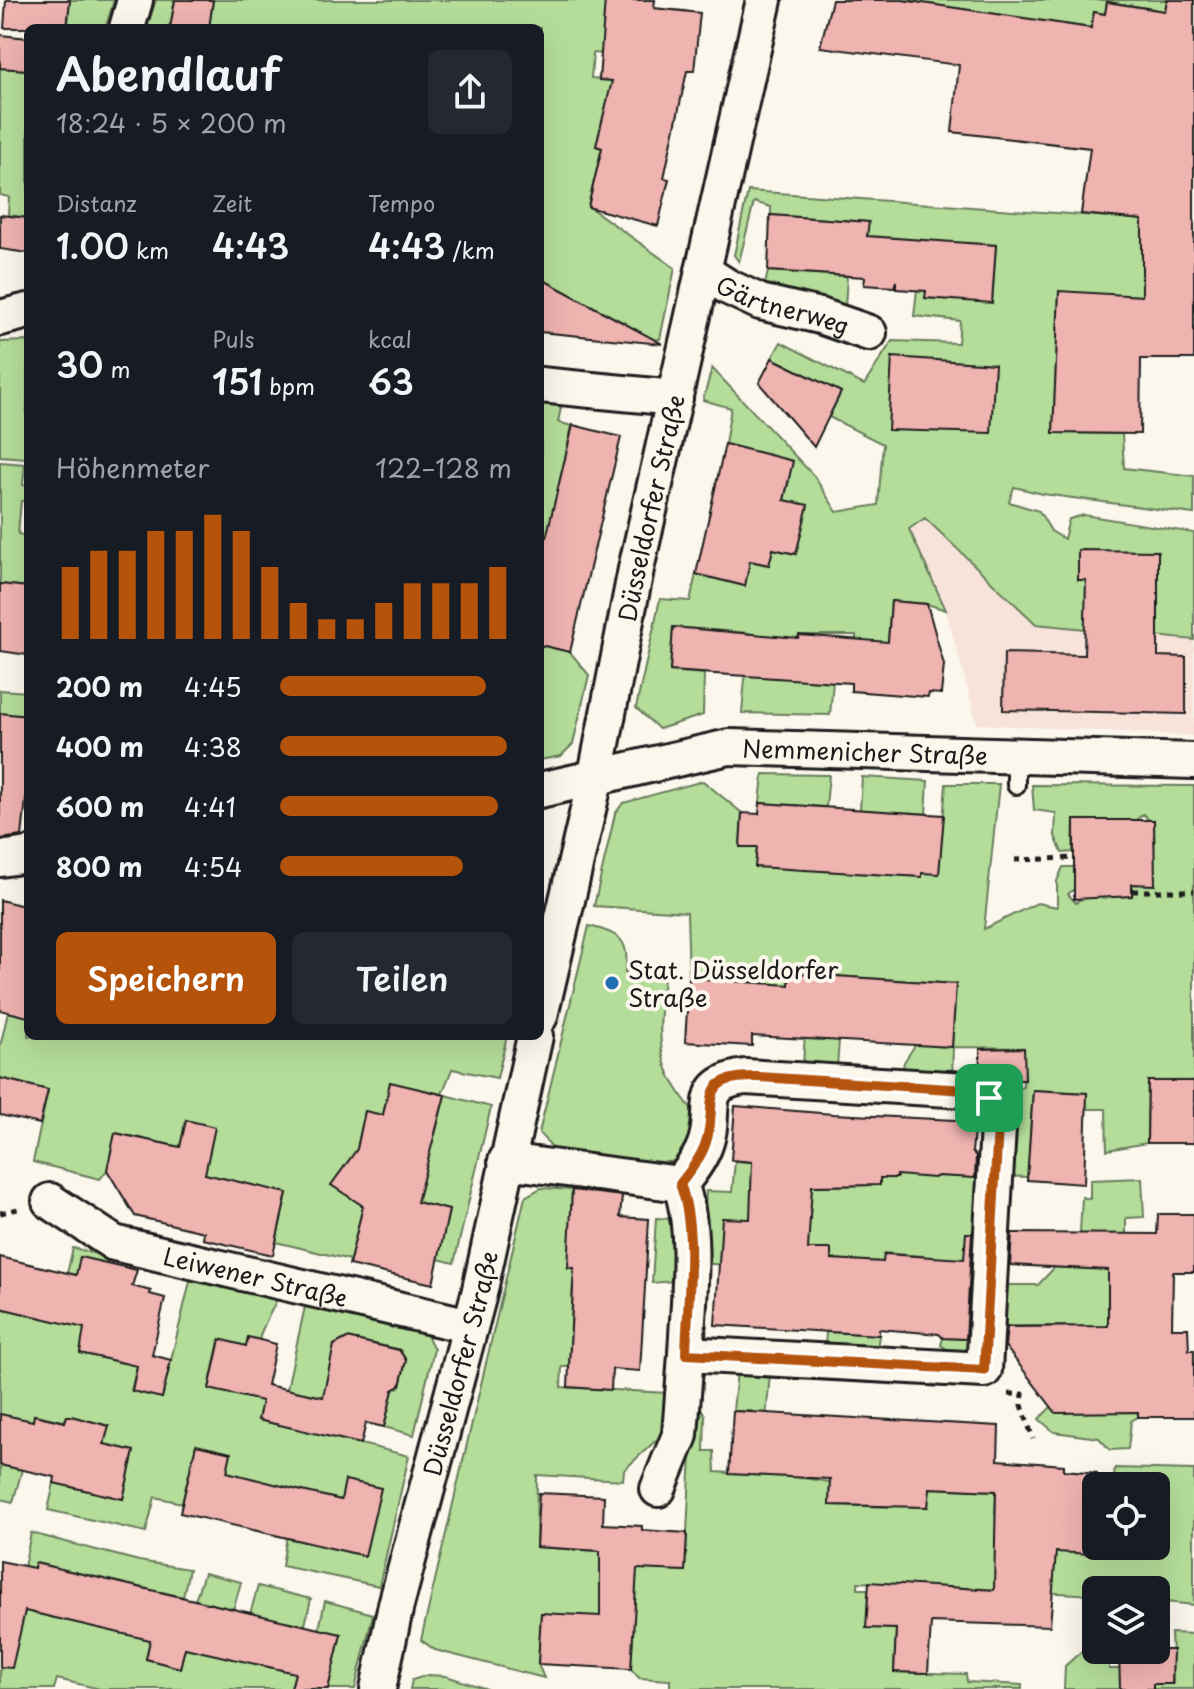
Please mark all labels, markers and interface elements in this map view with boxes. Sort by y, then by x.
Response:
text: Abendlauf [56,40,280,106]
button: share [428,50,512,134]
text: 18:24 · 5 × 200 m [56,103,287,142]
text: Distanz [56,186,137,219]
text: Zeit [212,186,252,219]
text: Tempo [368,186,435,219]
text: 1.00 [56,219,129,271]
text: 4:43 [212,219,289,271]
text: 4:43 [368,219,445,271]
text: km [129,233,169,266]
text: /km [445,233,495,266]
street label: Gärtnerweg [709,266,855,343]
text: Puls [212,322,255,355]
text: kcal [368,322,412,355]
text: 30 [56,338,103,390]
text: m [103,352,131,385]
text: 151 [212,355,262,407]
text: 63 [368,355,414,407]
text: bpm [262,369,315,402]
street label: Düsseldorfer Straße [608,391,693,624]
text: Höhenmeter [56,448,209,487]
text: 122–128 m [375,448,512,487]
text: 200 m [56,667,143,706]
text: 4:45 [184,667,242,706]
text: 400 m [56,727,144,766]
text: 4:38 [184,727,242,766]
street label: Nemmenicher Straße [742,729,988,773]
text: 600 m [56,787,144,826]
text: 4:41 [184,787,236,826]
text: 800 m [56,847,143,886]
text: 4:54 [184,847,243,886]
button: Speichern [56,932,276,1024]
button: Teilen [292,932,512,1024]
place label: Stat. Düsseldorfer Straße [628,951,839,1015]
marker: Stat. Düsseldorfer Straße [603,974,621,992]
pin [955,1064,1023,1132]
icon: arrive [967,1076,1011,1120]
street label: Leiwener Straße [160,1237,351,1315]
street label: Düsseldorfer Straße [413,1247,506,1480]
map controls [1082,1472,1170,1664]
button: locate [1082,1472,1170,1560]
button: layers [1082,1576,1170,1664]

